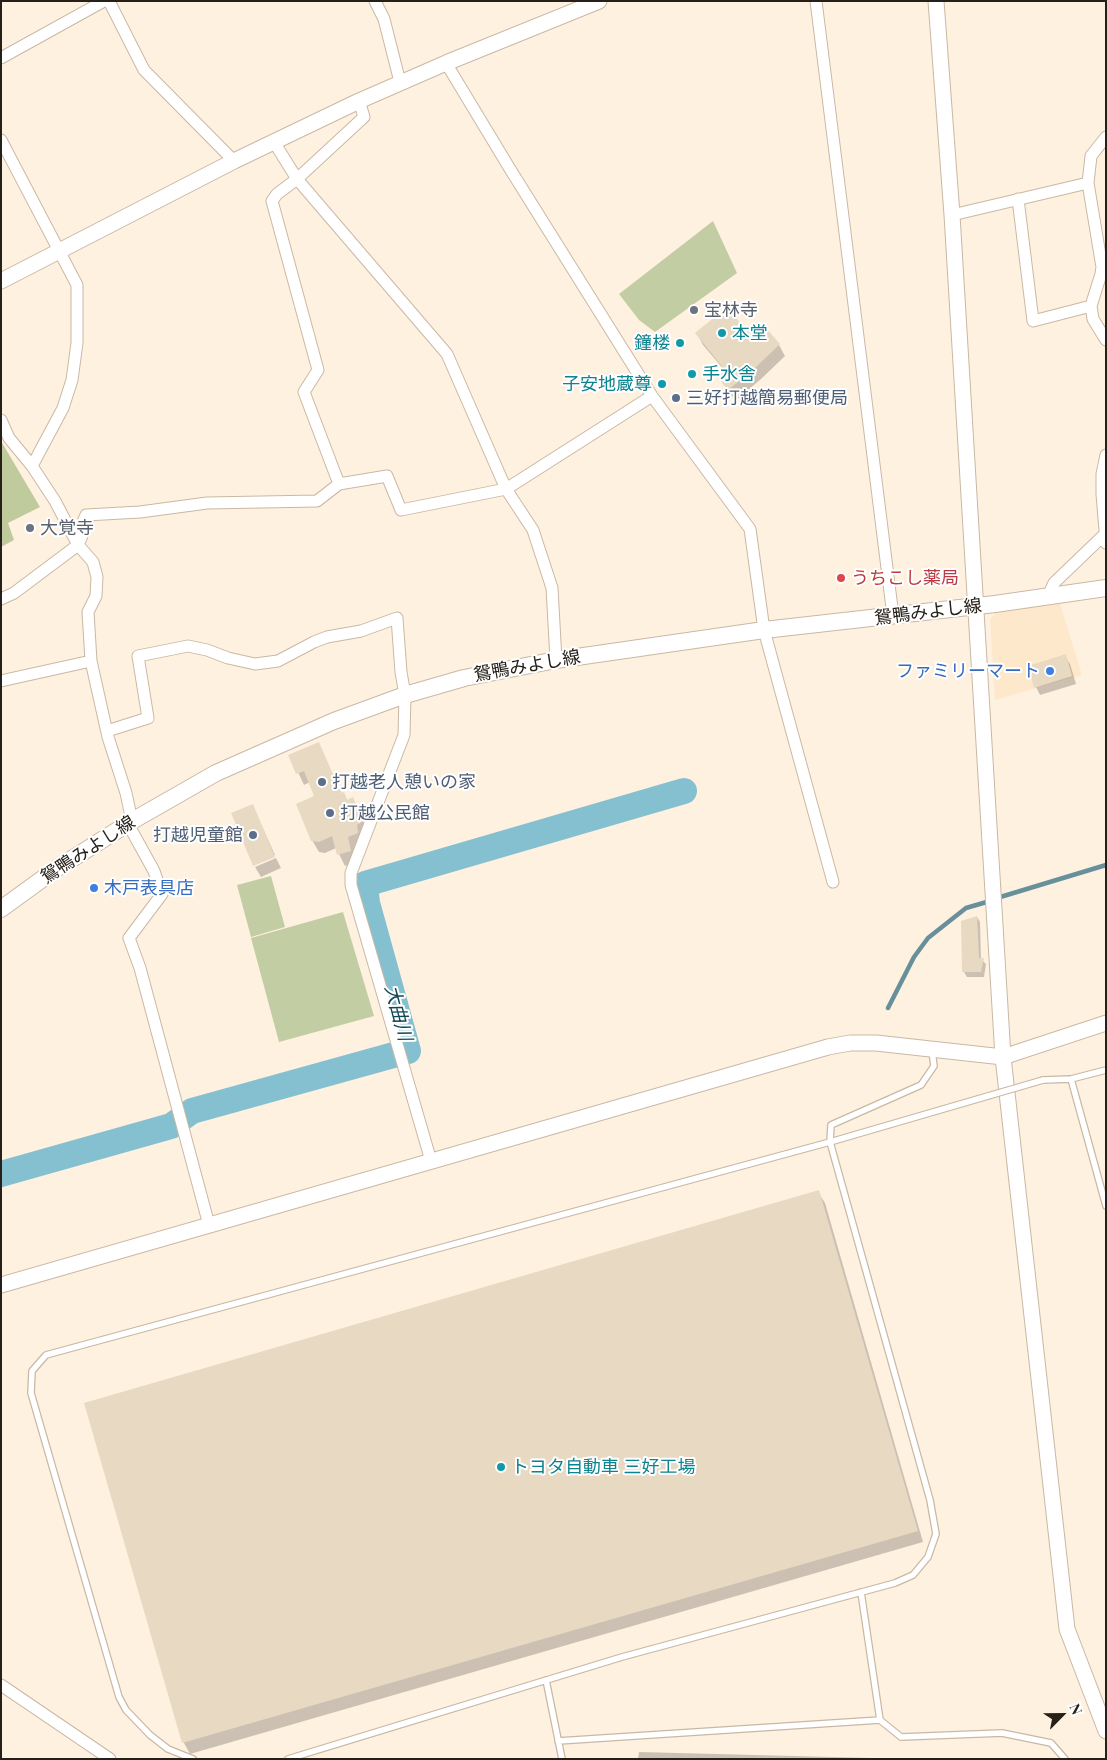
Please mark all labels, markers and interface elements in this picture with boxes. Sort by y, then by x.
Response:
place label: 宝林寺 [704,299,758,321]
marker: 宝林寺 [688,304,700,316]
place label: 本堂 [732,322,768,344]
marker: 本堂 [716,327,728,339]
place label: 鐘楼 [634,332,670,354]
marker: 鐘楼 [674,337,686,349]
place label: 手水舎 [702,363,756,385]
marker: 手水舎 [686,368,698,380]
place label: 子安地蔵尊 [562,373,652,395]
marker: 子安地蔵尊 [656,378,668,390]
place label: 三好打越簡易郵便局 [686,387,848,409]
marker: 三好打越簡易郵便局 [670,392,682,404]
place label: 大覚寺 [40,517,94,539]
marker: 大覚寺 [24,522,36,534]
place label: うちこし薬局 [851,567,959,589]
marker: うちこし薬局 [835,572,847,584]
street label: 鴛鴨みよし線 [873,595,983,629]
street label: 鴛鴨みよし線 [472,646,582,686]
place label: ファミリーマート [896,660,1040,682]
marker: ファミリーマート [1044,665,1056,677]
place label: 打越老人憩いの家 [332,771,476,793]
marker: 打越老人憩いの家 [316,776,328,788]
place label: 打越公民館 [340,802,430,824]
marker: 打越公民館 [324,807,336,819]
street label: 鴛鴨みよし線 [37,812,139,888]
place label: 打越児童館 [153,824,243,846]
marker: 打越児童館 [247,829,259,841]
place label: 木戸表具店 [104,877,194,899]
marker: 木戸表具店 [88,882,100,894]
water label: 大曲川 [380,983,416,1043]
place label: トヨタ自動車 三好工場 [511,1456,695,1478]
marker: トヨタ自動車 三好工場 [495,1461,507,1473]
north arrow [1037,1690,1087,1740]
text: N [1066,1701,1087,1717]

